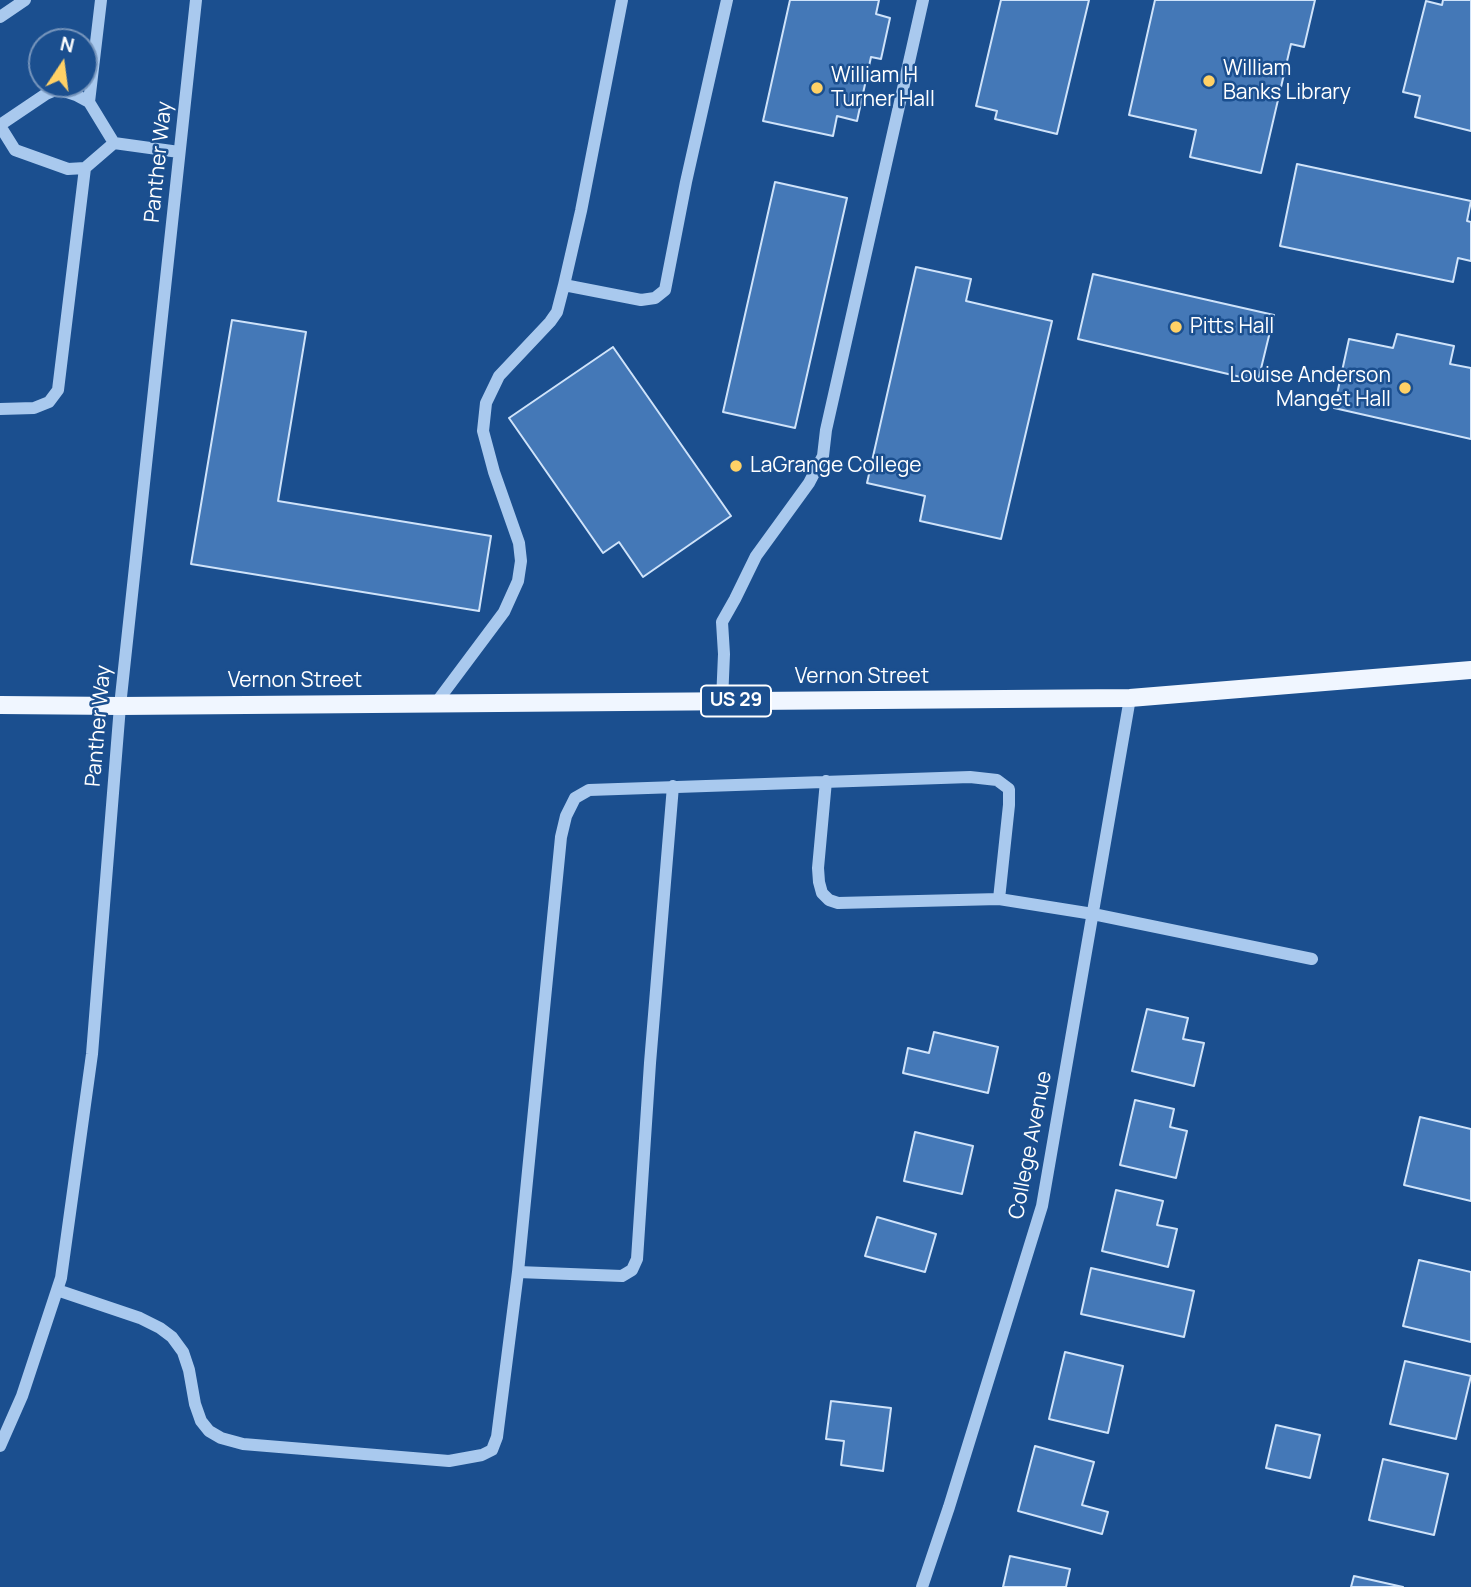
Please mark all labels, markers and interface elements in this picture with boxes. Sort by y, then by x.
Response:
north arrow [28,28,98,98]
text: N [58,30,77,59]
place label: William Banks Library [1223,56,1351,106]
place label: William H Turner Hall [831,63,935,113]
marker: William Banks Library [1201,73,1217,89]
marker: William H Turner Hall [809,80,825,96]
street label: Panther Way [140,100,178,224]
place label: Pitts Hall [1190,314,1274,340]
marker: Pitts Hall [1168,319,1184,335]
place label: Louise Anderson Manget Hall [1229,363,1391,413]
marker: Louise Anderson Manget Hall [1397,380,1413,396]
place label: LaGrange College [750,453,922,479]
marker: LaGrange College [728,458,744,474]
street label: Panther Way [81,664,117,788]
street label: Vernon Street [795,664,929,690]
street label: Vernon Street [228,668,362,694]
road number: US 29 [701,686,771,716]
street label: College Avenue [1004,1069,1058,1221]

